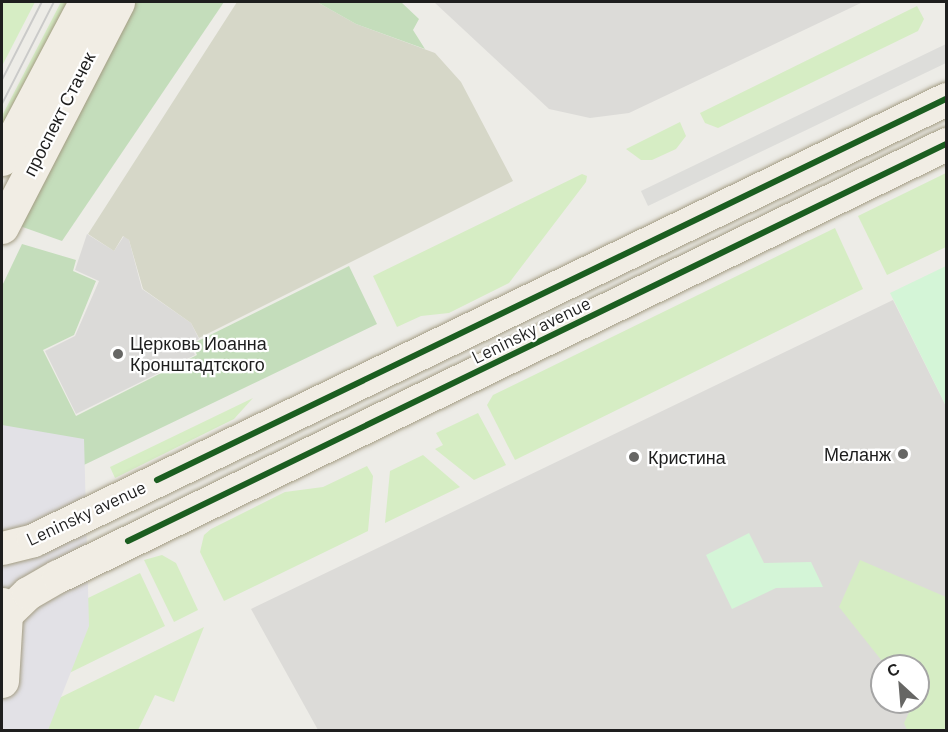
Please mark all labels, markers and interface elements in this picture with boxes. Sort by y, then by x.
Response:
street label: проспект Стачек [18,48,100,180]
street label: Leninsky avenue [468,292,594,368]
place label: Церковь Иоанна Кронштадтского [130,333,267,376]
marker: Церковь Иоанна Кронштадтского [111,347,125,361]
place label: Меланж [824,443,891,465]
place label: Кристина [648,446,726,468]
marker: Меланж [896,447,910,461]
marker: Кристина [625,448,643,466]
street label: Leninsky avenue [23,476,149,550]
north arrow [870,654,930,714]
text: С [883,658,902,680]

